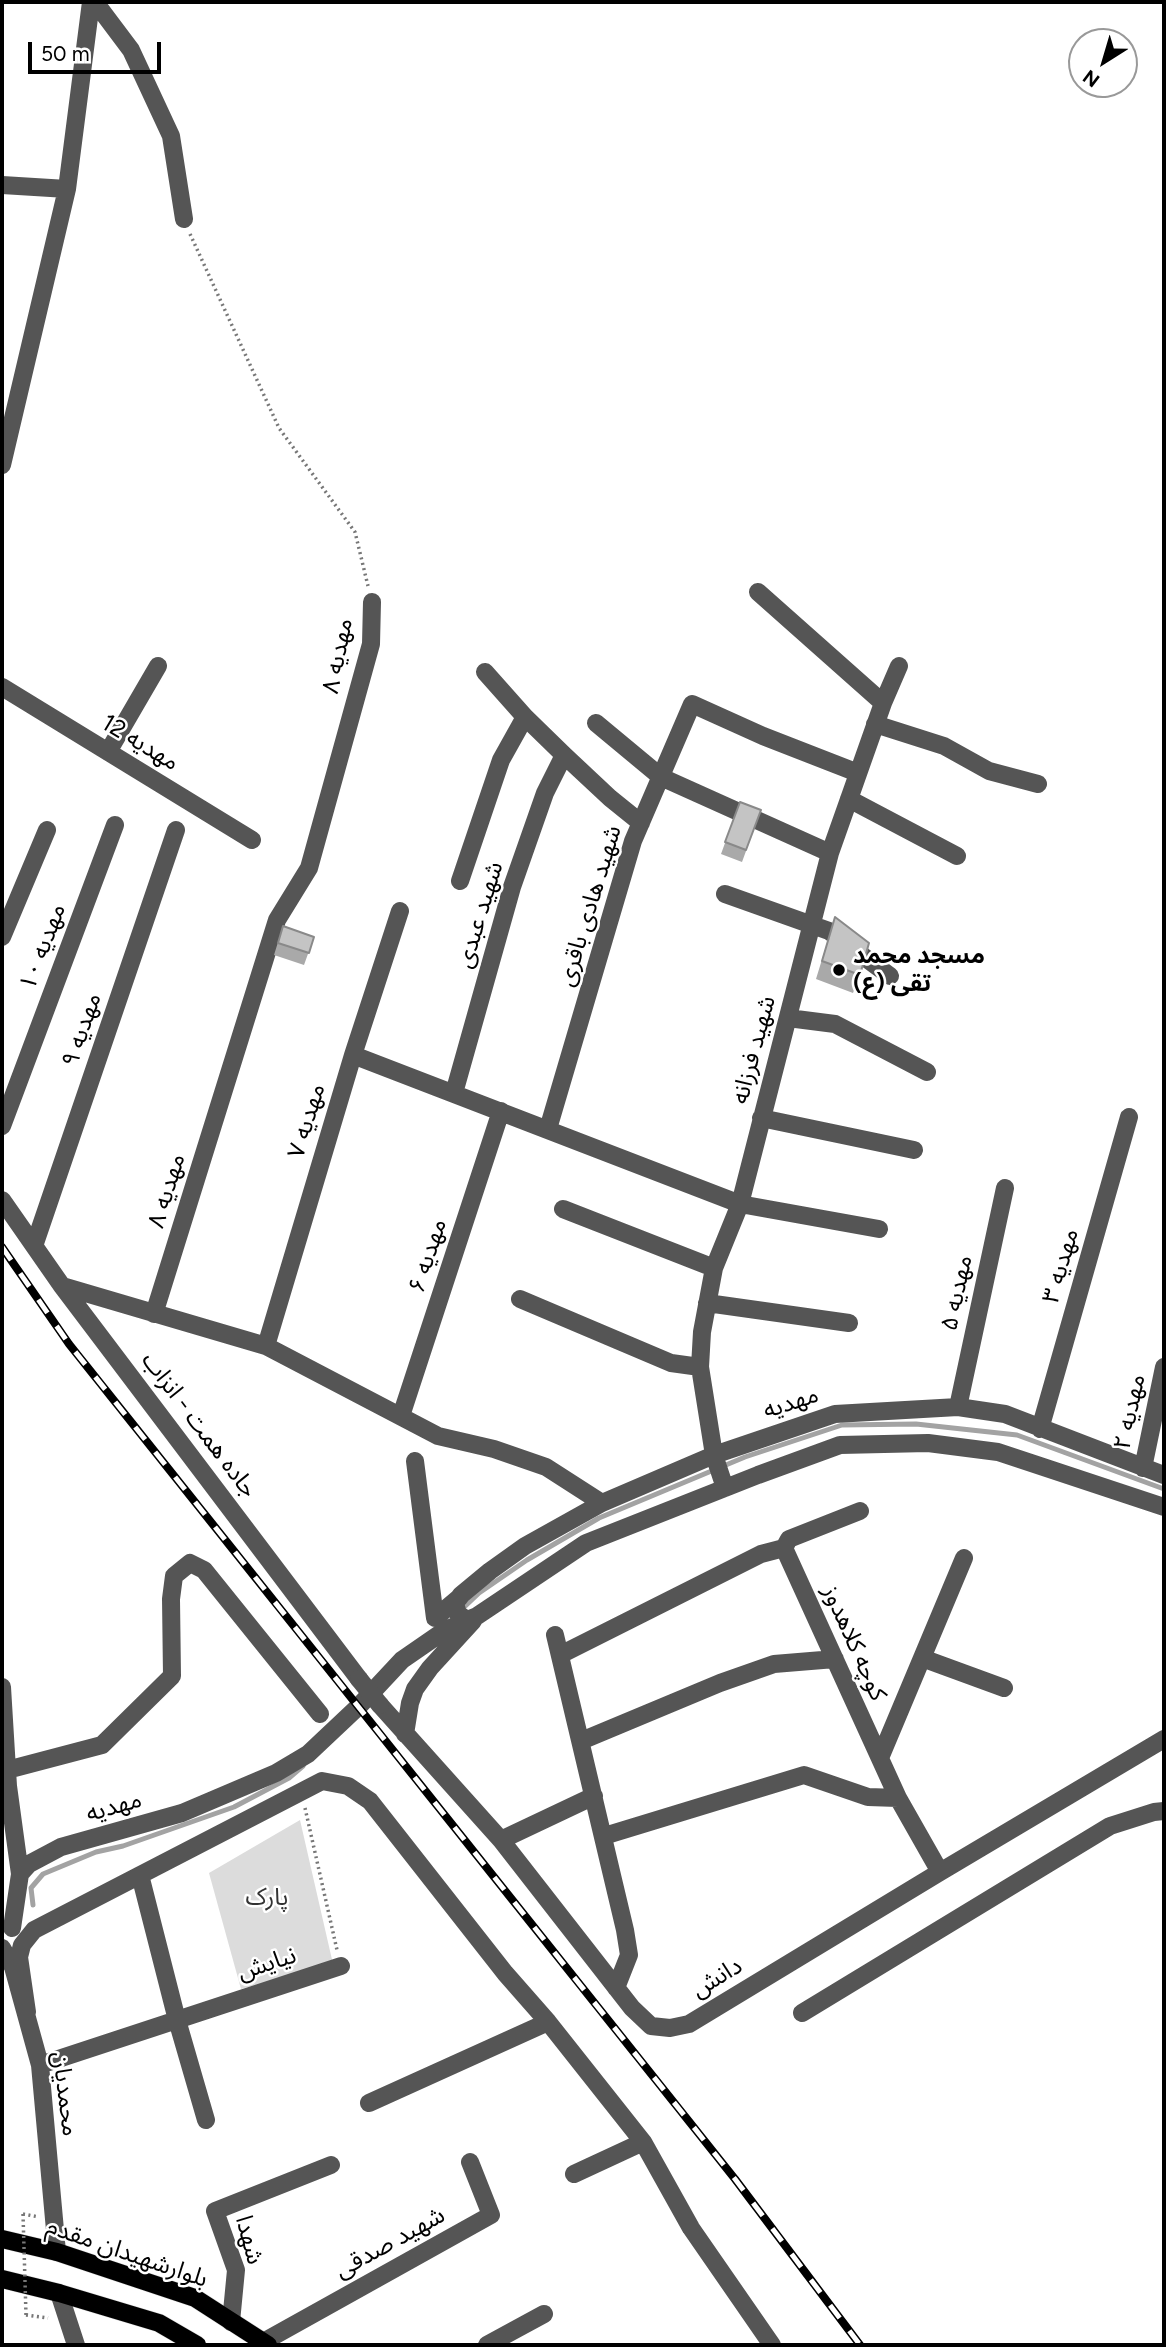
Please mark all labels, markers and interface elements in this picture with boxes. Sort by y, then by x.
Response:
scale bar [32,28,164,72]
north arrow [1068,28,1138,98]
text: 50 m [41,41,90,66]
text: N [1078,65,1104,92]
street label: مهدیه ۸ [317,616,359,696]
street label: مهدیه 12 [96,709,184,777]
street label: شهید هادی باقری [552,822,628,990]
street label: شهید عبدی [450,858,510,972]
street label: مهدیه ۱۰ [13,900,73,994]
place label: مسجد محمد تقی (ع) [853,942,985,998]
marker: مسجد محمد تقی (ع) [831,962,847,978]
street label: مهدیه ۹ [56,989,108,1071]
street label: شهید فرزانه [726,993,782,1107]
street label: مهدیه ۷ [282,1080,332,1162]
street label: مهدیه ۸ [142,1150,192,1232]
street label: مهدیه ۶ [403,1215,453,1297]
street label: مهدیه ۳ [1037,1225,1085,1307]
street label: مهدیه ۵ [935,1253,979,1333]
street label: جاده همت - انزاب [135,1347,263,1503]
street label: مهدیه ۲ [1108,1372,1152,1452]
street label: مهدیه [760,1381,822,1425]
street label: کوچه کلاهدوز [816,1581,892,1705]
street label: مهدیه [83,1785,145,1829]
park label: پارک [245,1884,289,1912]
street label: نیایش [234,1941,300,1987]
street label: دانش [686,1952,748,2004]
street label: محمدیان [46,2050,84,2138]
street label: شهید صدقی [330,2201,450,2285]
street label: بلوارشهیدان مقدم [43,2212,211,2294]
street label: شهدا [229,2212,269,2268]

